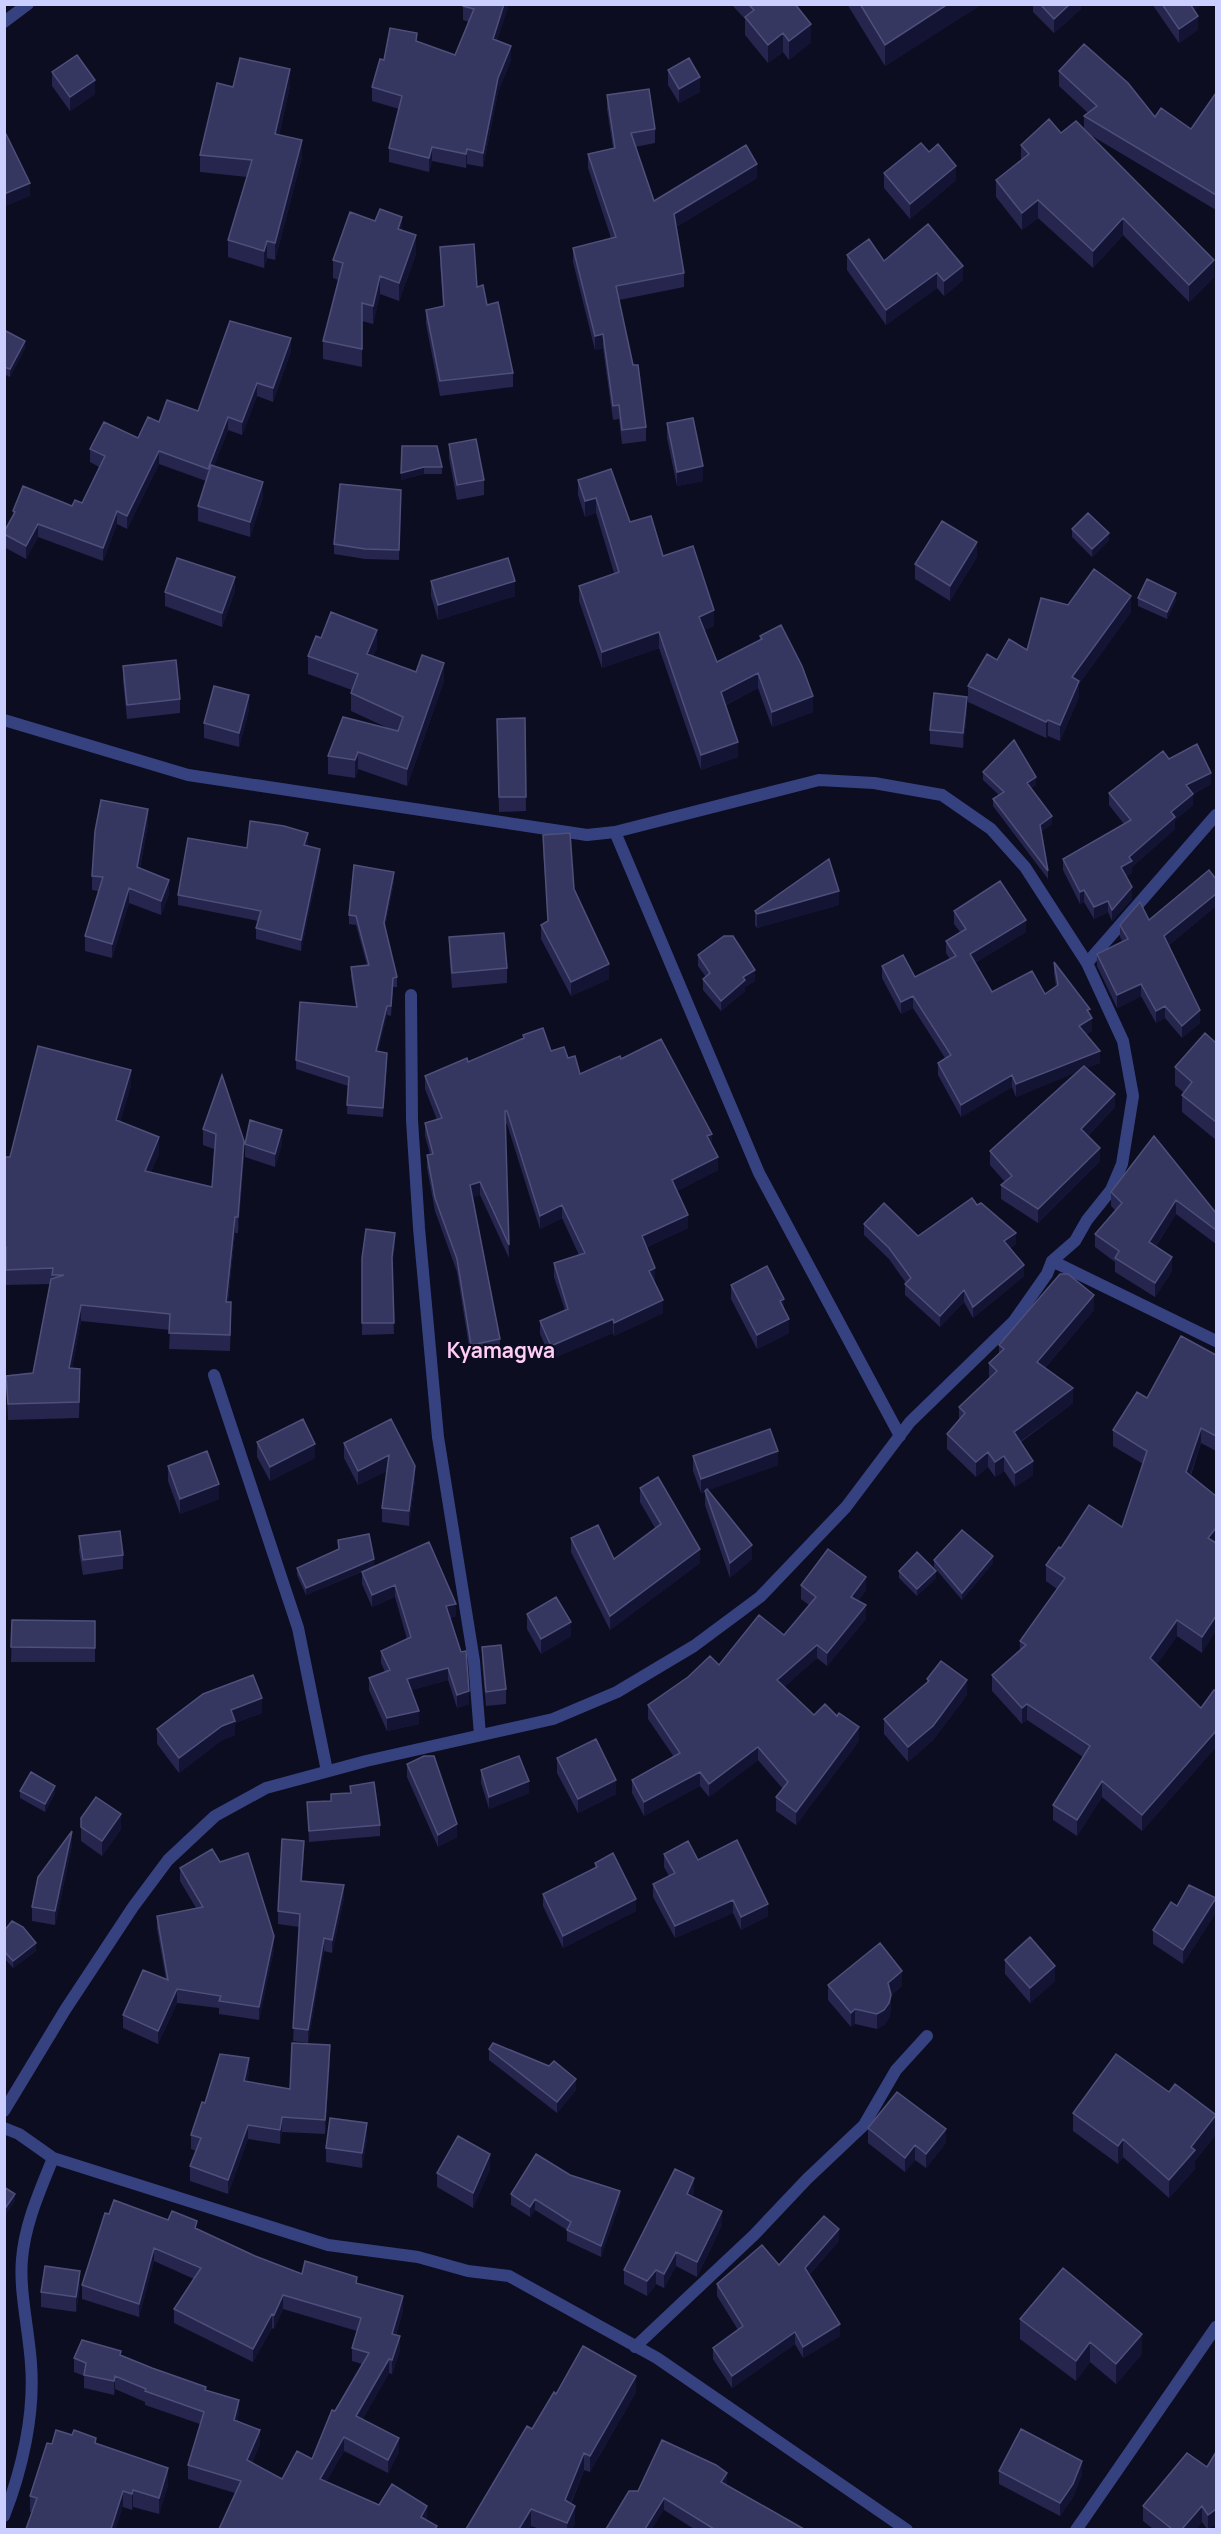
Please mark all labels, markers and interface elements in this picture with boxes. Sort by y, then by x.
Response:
district label: Kyamagwa [447,1336,555,1364]

